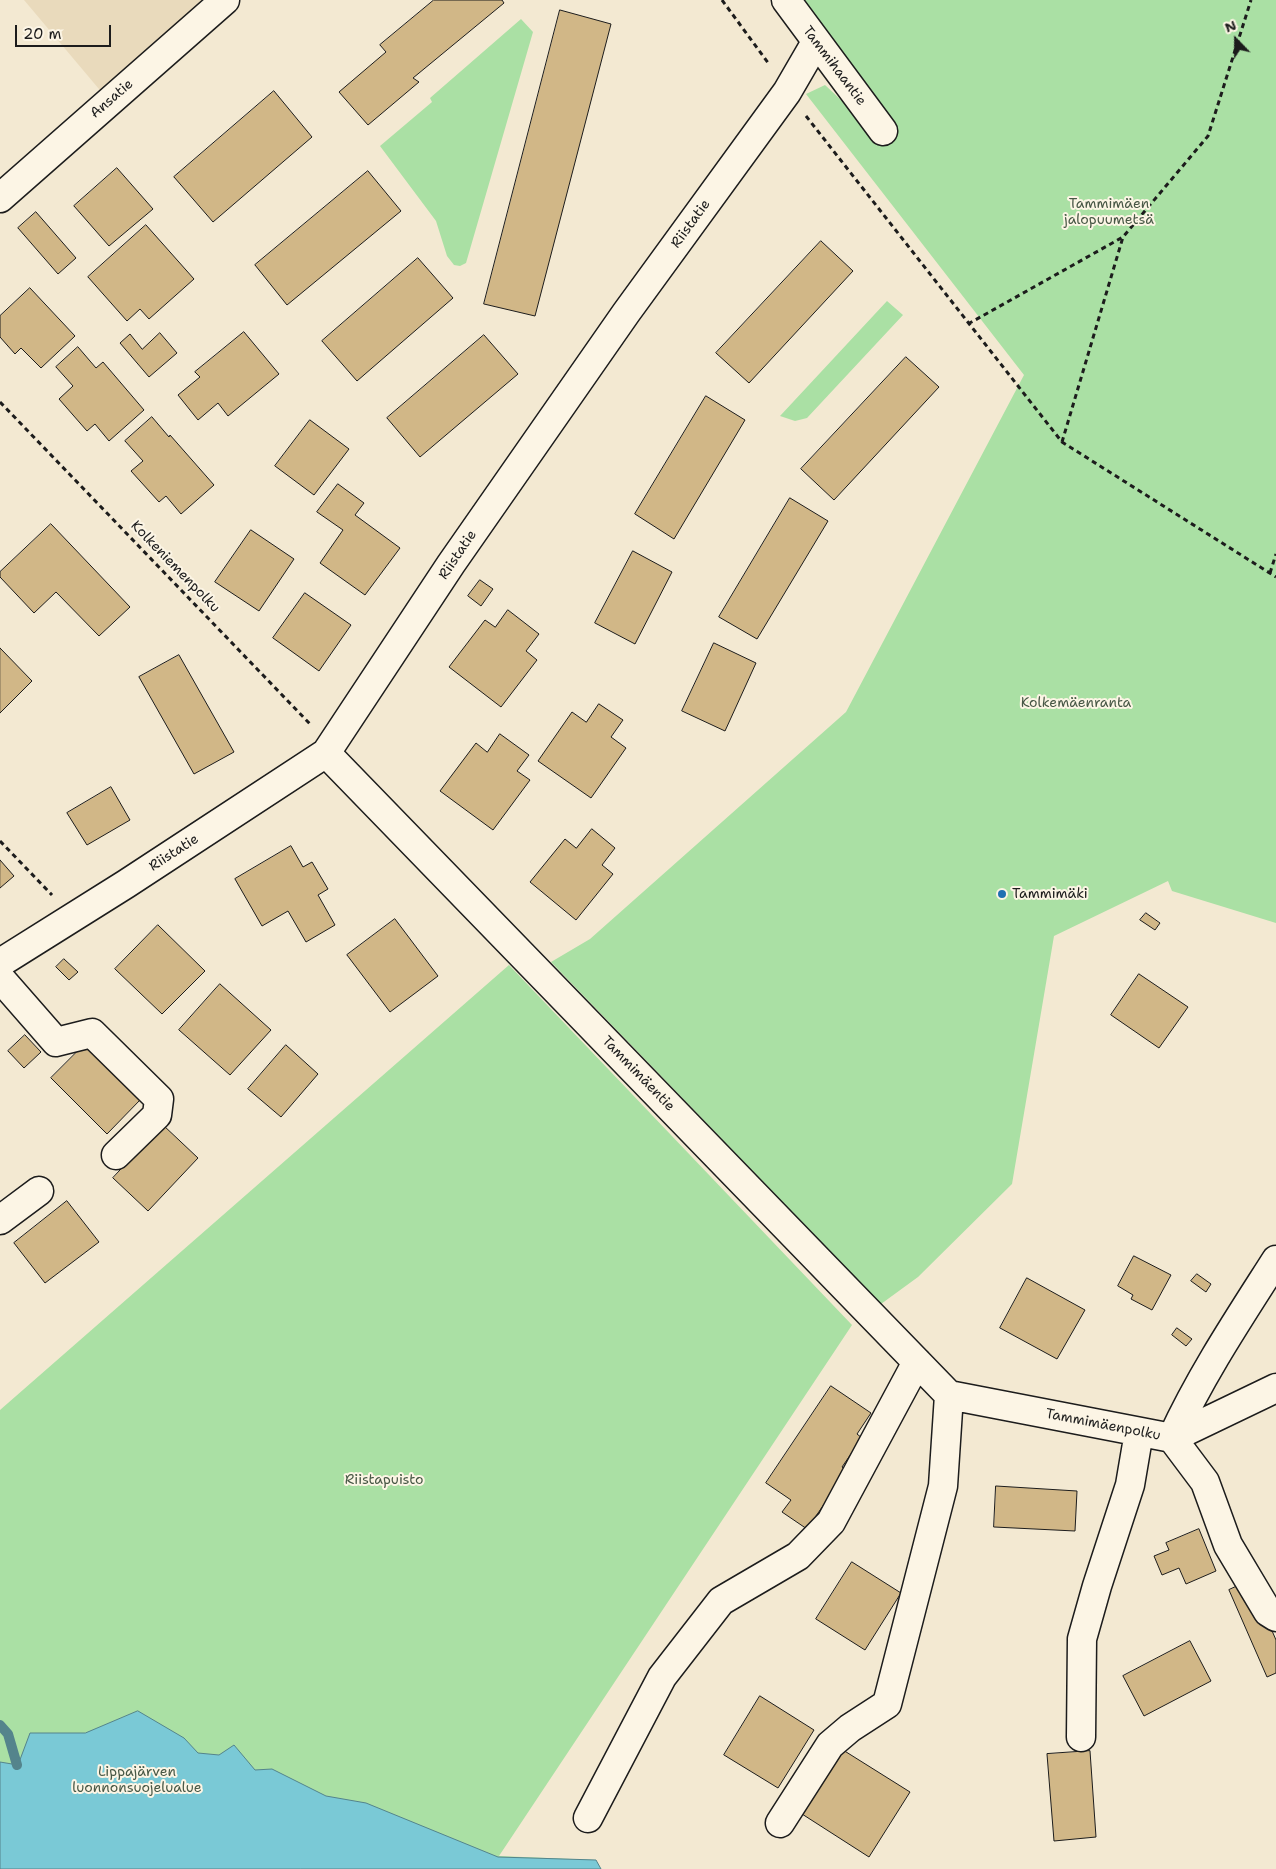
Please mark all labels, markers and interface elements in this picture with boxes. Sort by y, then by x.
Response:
scale bar [18,15,114,47]
north arrow [1211,15,1261,65]
text: N [1222,16,1239,37]
street label: Tammihaantie [799,23,869,109]
text: 20 m [23,24,62,44]
street label: Ansatie [87,76,137,122]
park label: Tammimäen jalopuumetsä [1064,196,1154,228]
street label: Riistatie [668,197,714,251]
street label: Kolkeniemenpolku [127,518,223,616]
street label: Riistatie [435,527,481,583]
park label: Kolkemäenranta [1021,695,1131,711]
street label: Riistatie [146,831,202,875]
place label: Tammimäki [1012,886,1088,902]
marker: Tammimäki [996,888,1008,900]
street label: Tammimäentie [598,1033,678,1115]
street label: Tammimäenpolku [1044,1406,1162,1444]
park label: Riistapuisto [345,1472,423,1488]
park label: Lippajärven luonnonsuojelualue [72,1764,202,1796]

